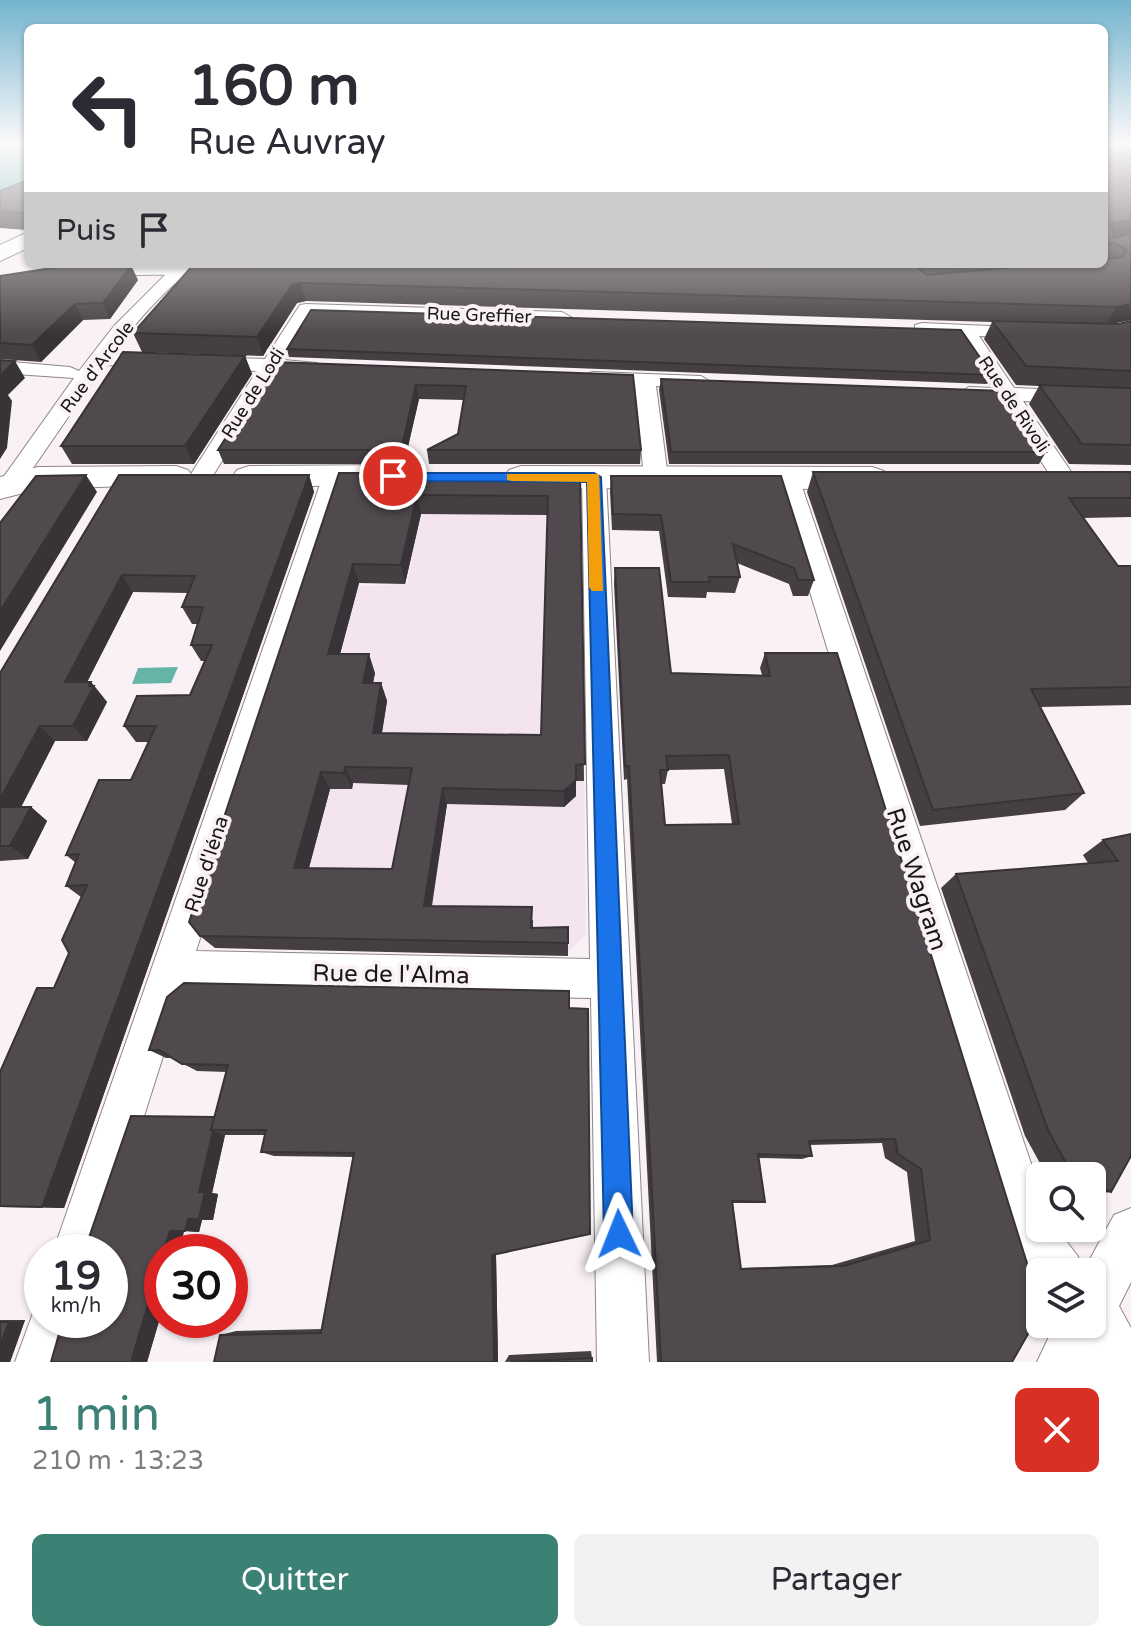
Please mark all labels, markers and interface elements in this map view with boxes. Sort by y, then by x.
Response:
text: 160 m [188,53,359,120]
icon: left [56,56,160,160]
text: Rue Auvray [188,121,386,164]
icon: arrive [132,208,176,252]
text: Puis [56,212,116,249]
street label: Rue Greffier [426,302,532,328]
street label: Rue d'Arcole [55,317,139,417]
street label: Rue de Lodi [217,344,289,442]
street label: Rue de Rivoli [974,352,1054,456]
pin [359,442,427,510]
icon: arrive [371,454,415,498]
street label: Rue Wagram [880,804,953,954]
street label: Rue d'Iéna [180,813,234,916]
street label: Rue de l'Alma [312,959,470,990]
map controls [1026,1162,1106,1338]
button: search [1026,1162,1106,1242]
position arrow [577,1192,661,1276]
speed limit sign: 30 [144,1234,248,1338]
text: 19 [51,1252,101,1300]
button: layers [1026,1258,1106,1338]
text: km/h [51,1294,101,1318]
text: 1 min [32,1386,160,1444]
button: close [1015,1388,1099,1472]
text: 210 m · 13:23 [32,1445,204,1476]
button: Quitter [32,1534,558,1626]
button: Partager [574,1534,1099,1626]

